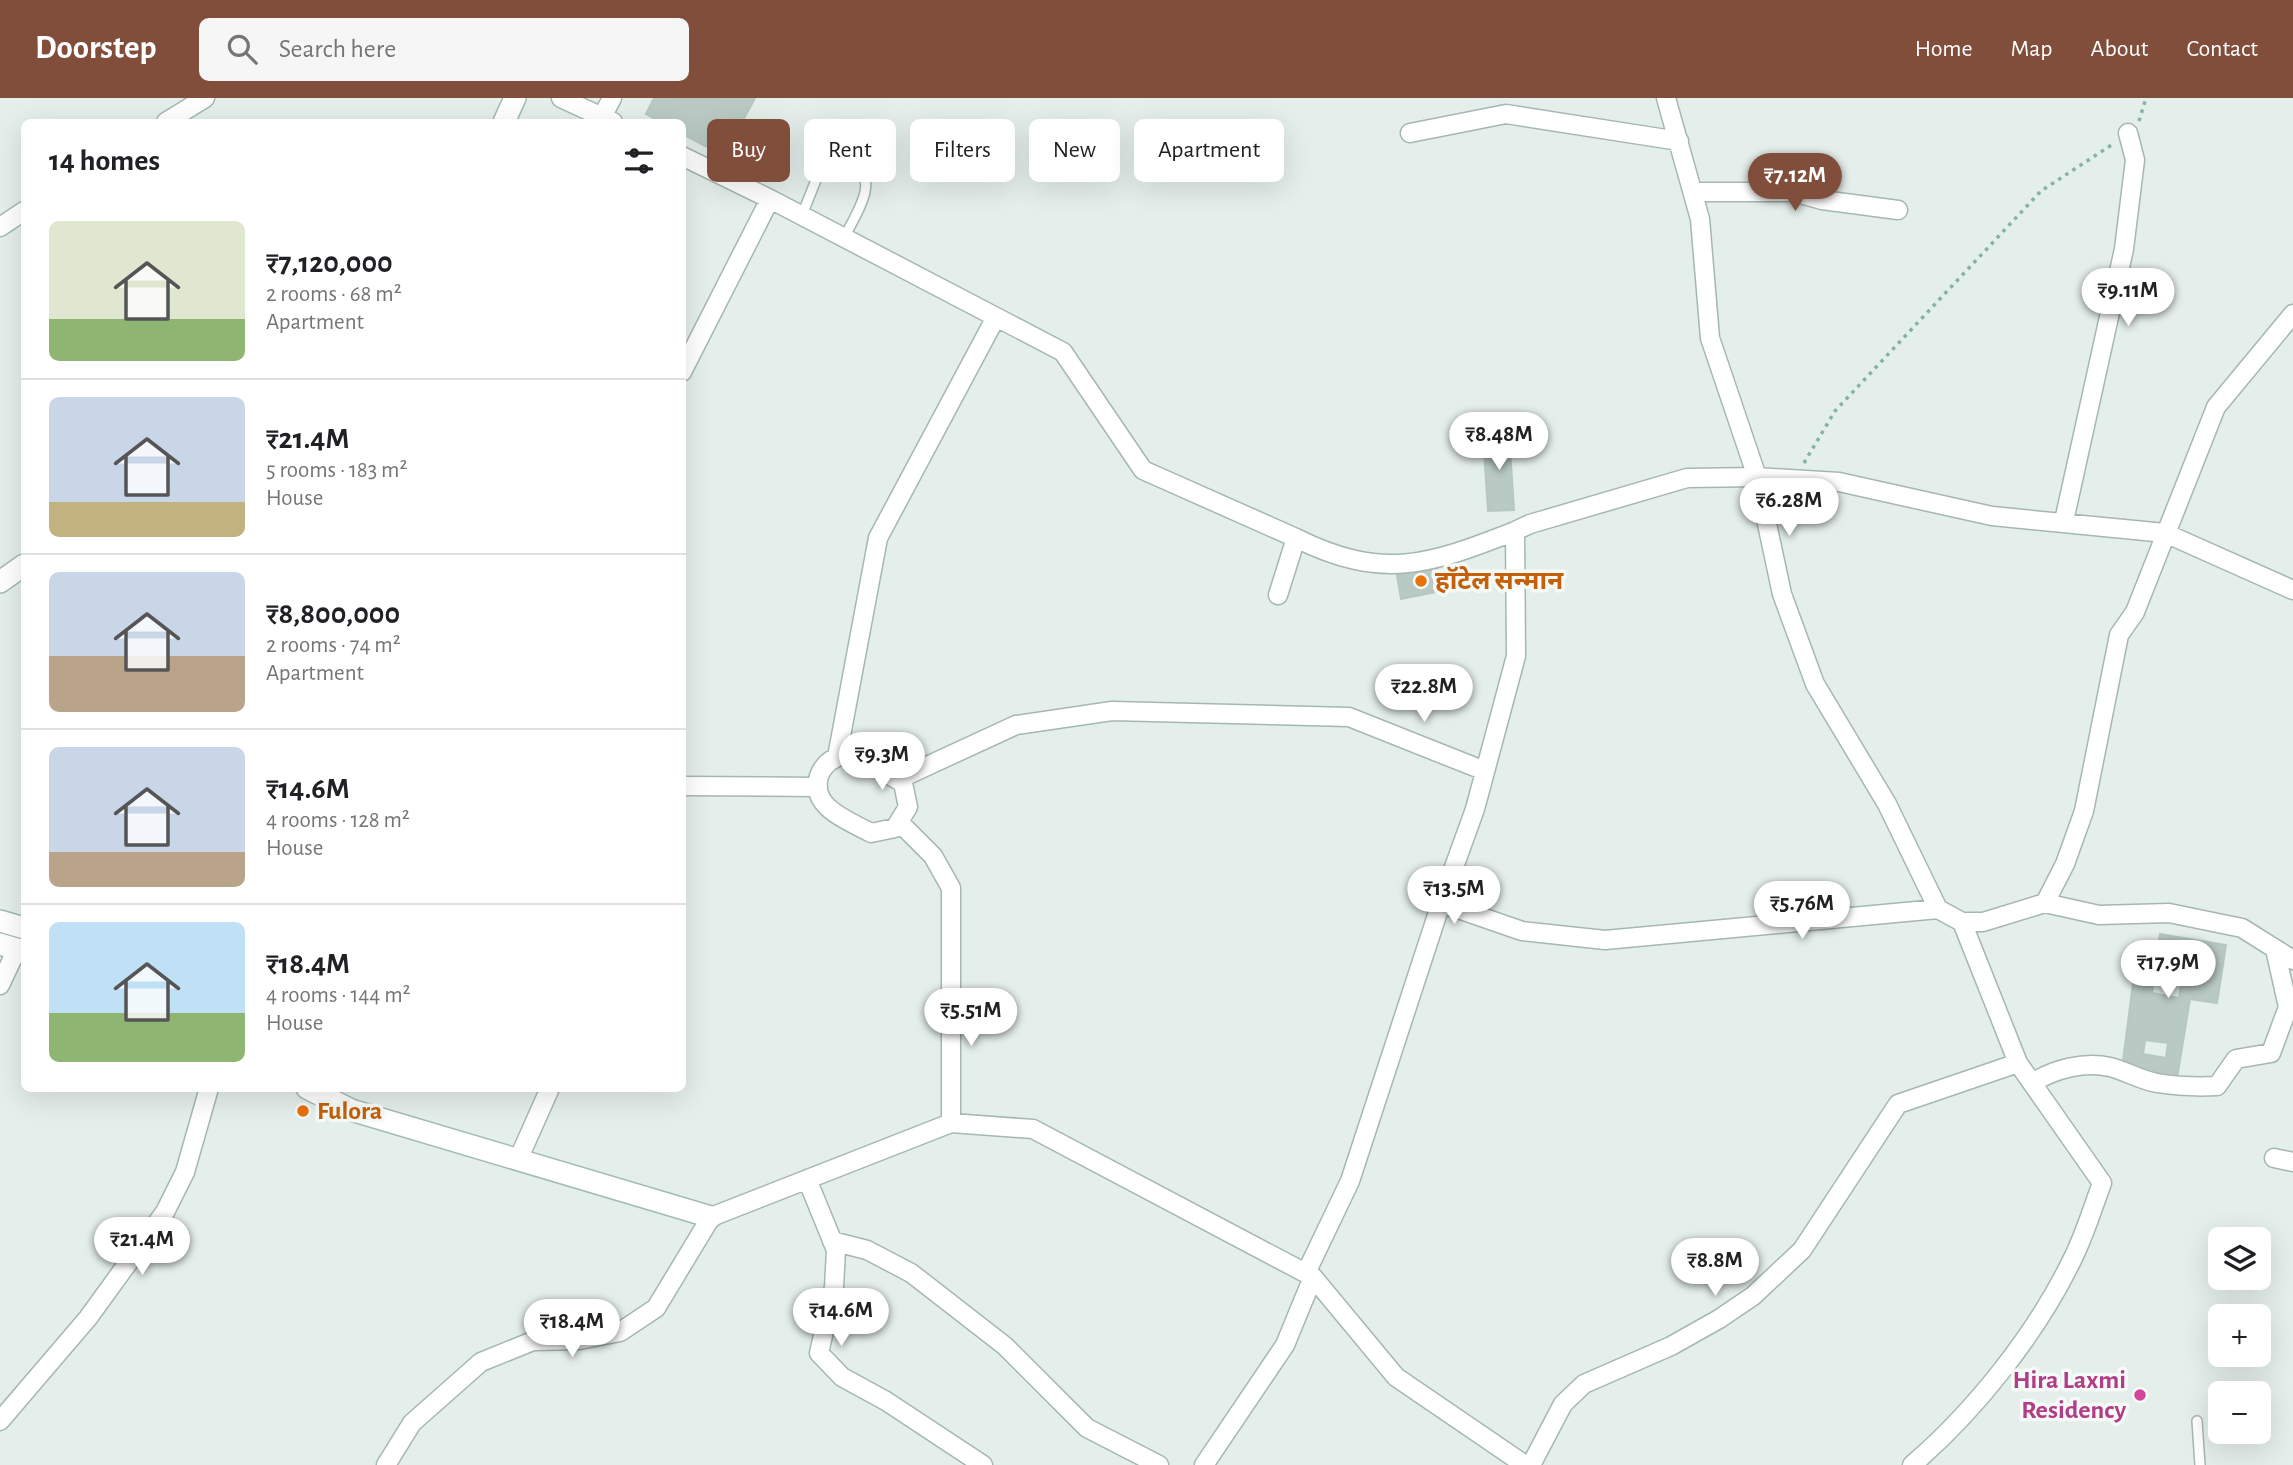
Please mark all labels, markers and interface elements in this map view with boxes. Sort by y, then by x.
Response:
search box [199,18,689,81]
icon: search [223,30,261,68]
text: Doorstep [35,32,157,65]
text: Search here [279,36,396,62]
text: Home [1915,37,1973,61]
text: Map [2011,37,2053,61]
text: About [2091,37,2148,61]
text: Contact [2186,37,2258,61]
chip: Buy [707,119,790,182]
chip: Rent [804,119,896,182]
chip: Filters [910,119,1015,182]
chip: New [1029,119,1120,182]
chip: Apartment [1134,119,1284,182]
icon: filters [620,142,658,180]
text: 14 homes [49,146,160,176]
pin: ₹7.12M [1738,153,1852,213]
text: ₹7.12M [1764,164,1826,187]
text: ₹7,120,000 [266,248,393,278]
icon: home [105,249,189,333]
pin: ₹9.11M [2071,268,2185,328]
text: ₹9.11M [2098,279,2158,302]
text: 2 rooms · 68 m² [266,283,402,306]
text: Apartment [266,311,364,334]
pin: ₹8.48M [1442,412,1556,472]
text: ₹8.48M [1465,423,1533,446]
text: ₹21.4M [266,424,349,454]
icon: home [105,425,189,509]
text: 5 rooms · 183 m² [266,459,407,482]
pin: ₹6.28M [1732,478,1846,538]
text: House [266,487,323,510]
text: ₹6.28M [1756,489,1822,512]
place label: हॉटेल सन्मान [1435,566,1564,594]
marker: हॉटेल सन्मान [1413,573,1429,589]
text: ₹8,800,000 [266,599,400,629]
icon: home [105,600,189,684]
text: 2 rooms · 74 m² [266,634,401,657]
text: Apartment [266,662,364,685]
pin: ₹22.8M [1367,664,1481,724]
text: ₹22.8M [1391,675,1457,698]
pin: ₹9.3M [833,732,931,792]
text: ₹9.3M [855,743,909,766]
text: ₹14.6M [266,774,350,804]
icon: home [105,775,189,859]
text: 4 rooms · 128 m² [266,809,410,832]
text: House [266,837,323,860]
pin: ₹13.5M [1397,866,1511,926]
text: ₹13.5M [1423,877,1485,900]
pin: ₹5.76M [1745,882,1859,941]
text: ₹5.76M [1770,892,1834,915]
pin: ₹17.9M [2111,940,2225,1000]
text: ₹18.4M [266,949,350,979]
icon: home [105,950,189,1034]
text: ₹17.9M [2137,951,2199,974]
text: 4 rooms · 144 m² [266,984,411,1007]
pin: ₹5.51M [914,988,1028,1048]
text: ₹5.51M [940,999,1002,1022]
text: House [266,1012,323,1035]
place label: Fulora [317,1098,382,1124]
marker: Fulora [295,1103,311,1119]
pin: ₹21.4M [85,1218,199,1277]
map controls [2208,1227,2271,1444]
button: layers [2208,1227,2271,1290]
text: ₹21.4M [110,1228,174,1251]
pin: ₹8.8M [1666,1238,1764,1298]
text: ₹8.8M [1687,1249,1743,1272]
pin: ₹14.6M [784,1288,898,1348]
text: ₹14.6M [809,1299,873,1322]
pin: ₹18.4M [515,1300,629,1359]
button: + [2208,1304,2271,1367]
text: ₹18.4M [540,1310,604,1333]
place label: Hira Laxmi Residency [2012,1367,2126,1423]
button: − [2208,1381,2271,1444]
marker: Hira Laxmi Residency [2132,1387,2148,1403]

